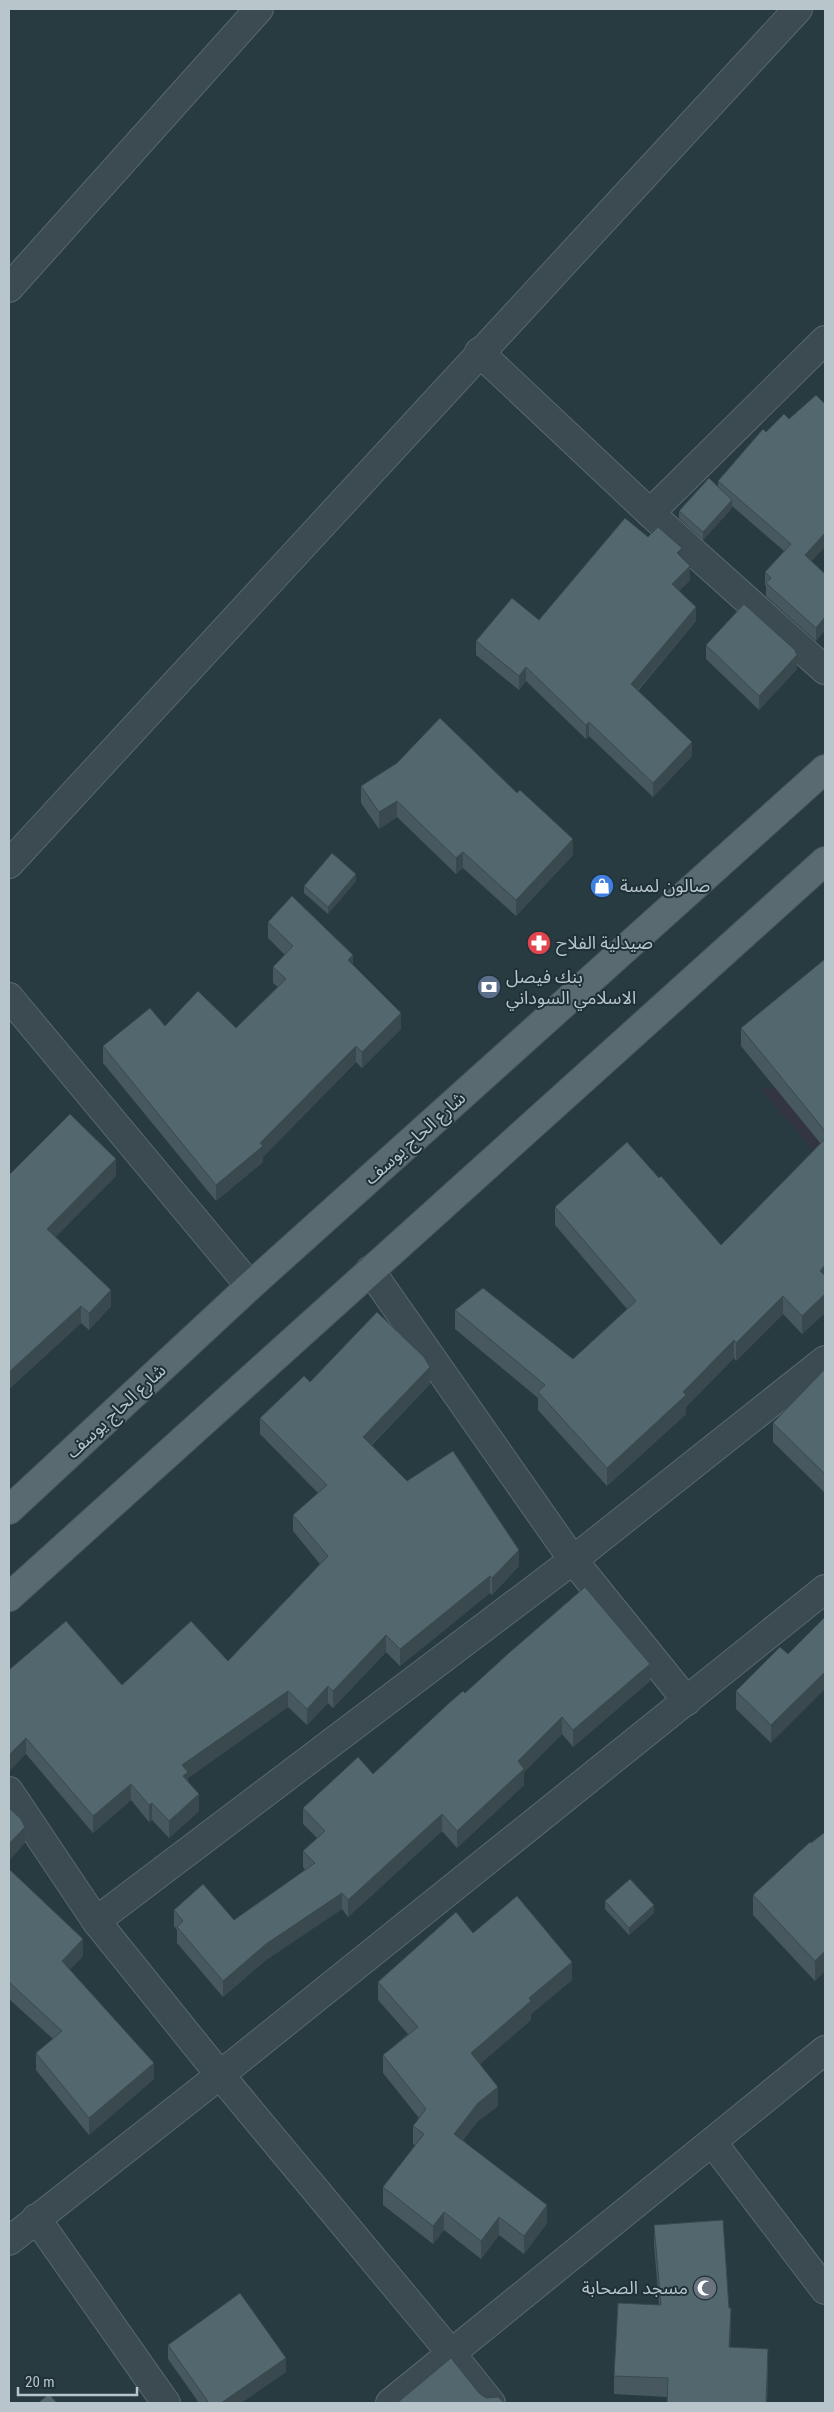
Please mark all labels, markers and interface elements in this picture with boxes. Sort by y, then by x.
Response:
shop icon: صالون لمسة [589,873,615,899]
place label: صالون لمسة [620,875,710,897]
pharmacy icon: صيدلية الفلاح [526,930,552,956]
place label: صيدلية الفلاح [556,932,653,956]
place label: بنك فيصل الاسلامي السوداني [506,966,636,1011]
bank icon: بنك فيصل الاسلامي السوداني [476,974,502,1000]
street label: شارع الحاج يوسف [360,1087,472,1191]
street label: شارع الحاج يوسف [62,1359,172,1465]
mosque icon: مسجد الصحابة [692,2275,718,2301]
place label: مسجد الصحابة [582,2277,688,2298]
scale bar [18,2364,136,2396]
text: 20 m [25,2373,55,2391]

